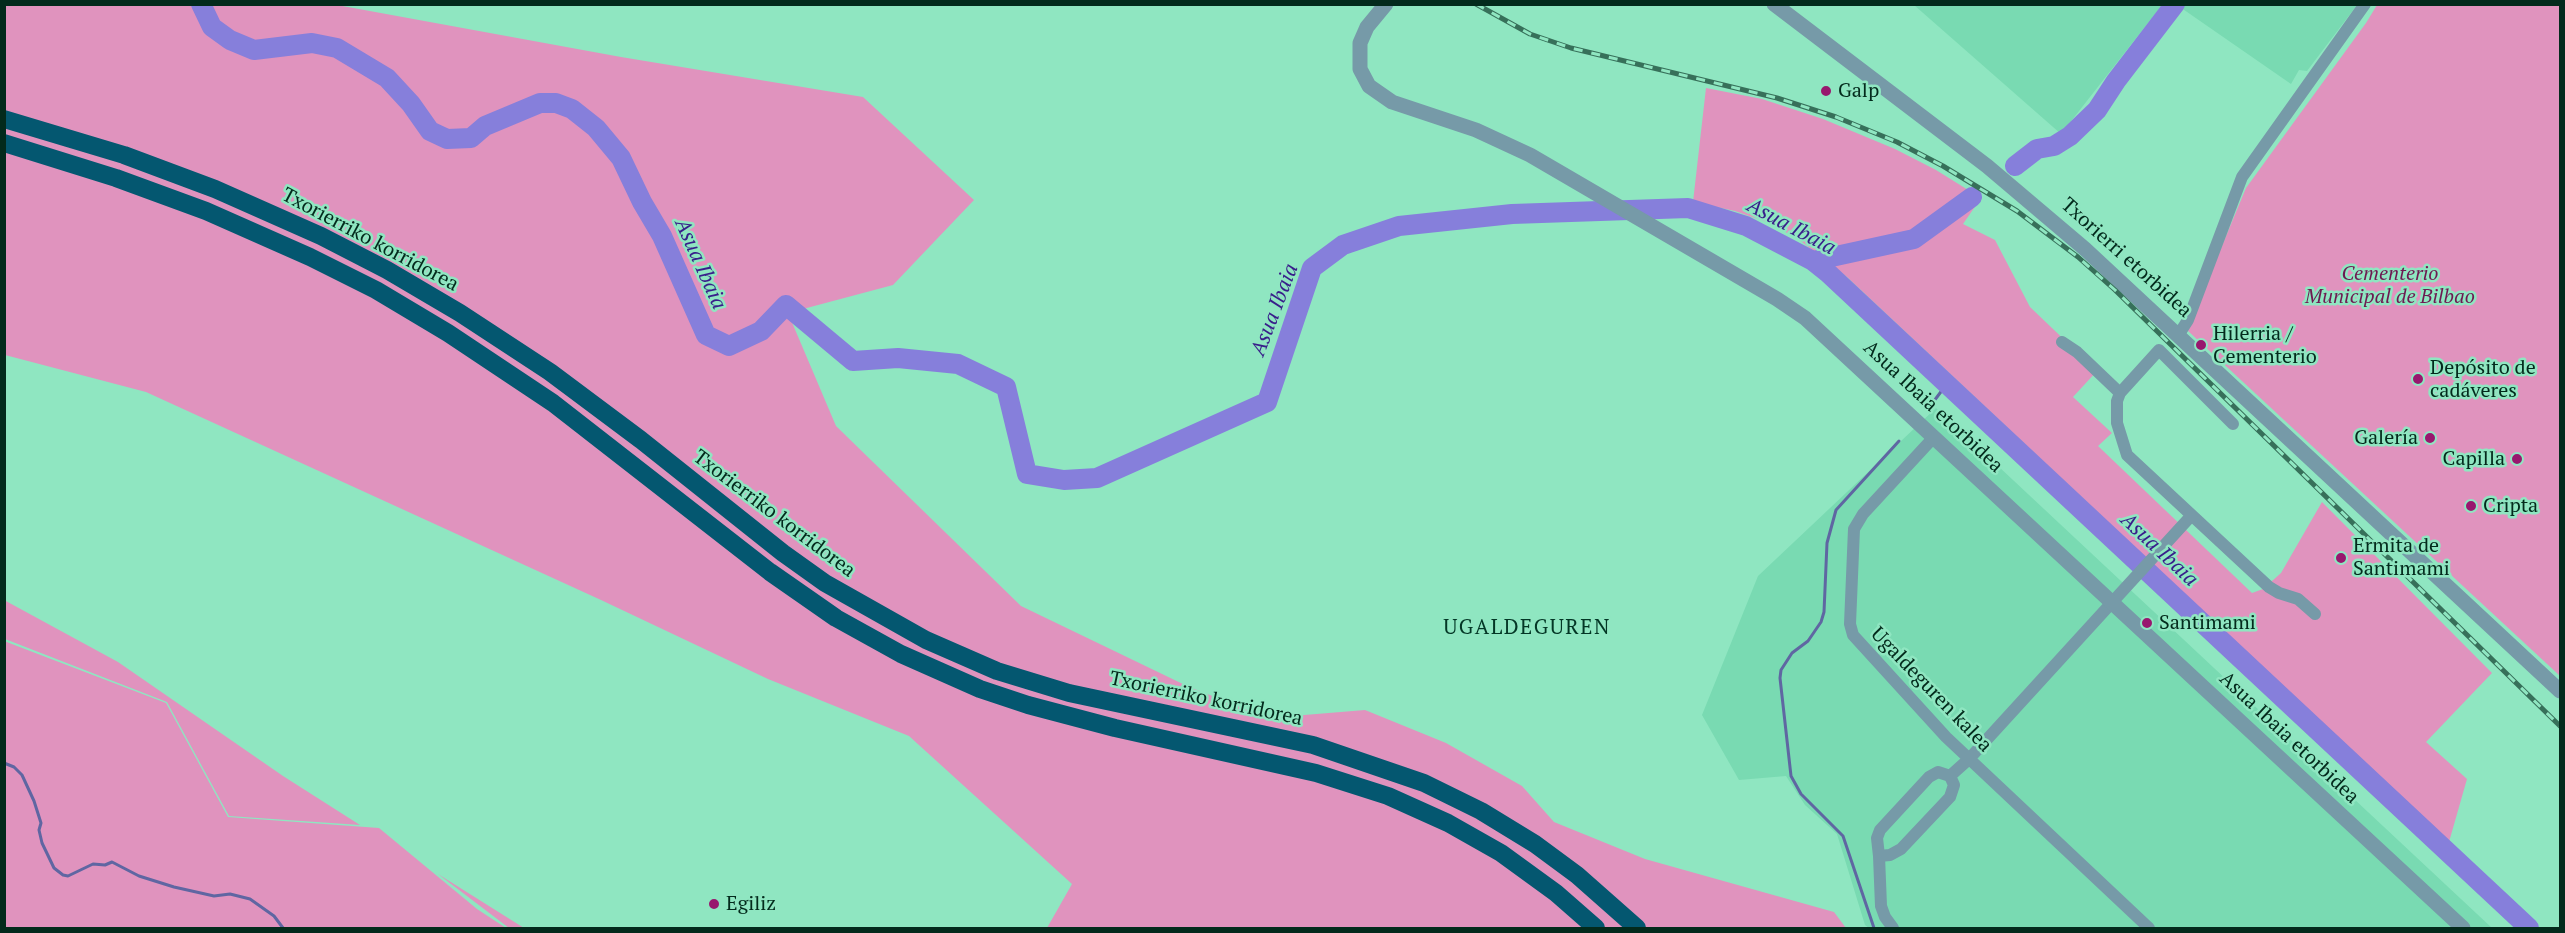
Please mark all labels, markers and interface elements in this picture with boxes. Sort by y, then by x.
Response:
place label: Galp [1838,79,1879,103]
marker: Galp [1819,84,1833,98]
street label: Txorierriko korridorea [278,183,462,297]
water label: Asua Ibaia [1742,193,1840,261]
street label: Txorierri etorbidea [2056,193,2196,323]
water label: Asua Ibaia [669,215,731,313]
water label: Asua Ibaia [1246,260,1304,360]
park label: Cementerio Municipal de Bilbao [2305,262,2475,309]
place label: Hilerria / Cementerio [2213,322,2317,369]
street label: Asua Ibaia etorbidea [1858,336,2008,478]
marker: Hilerria / Cementerio [2194,338,2208,352]
place label: Depósito de cadáveres [2430,356,2536,403]
marker: Depósito de cadáveres [2411,372,2425,386]
place label: Galería [2354,426,2418,450]
marker: Galería [2423,431,2437,445]
street label: Txorierriko korridorea [688,445,860,583]
place label: Capilla [2443,447,2505,471]
marker: Capilla [2510,452,2524,466]
place label: Cripta [2483,494,2538,518]
marker: Cripta [2464,499,2478,513]
water label: Asua Ibaia [2115,508,2203,592]
place label: Ermita de Santimami [2353,534,2450,581]
marker: Ermita de Santimami [2334,551,2348,565]
place label: Santimami [2159,611,2256,635]
district label: UGALDEGUREN [1443,615,1611,641]
marker: Santimami [2140,616,2154,630]
street label: Ugaldeguren kalea [1865,623,1997,757]
street label: Txorierriko korridorea [1107,667,1305,731]
street label: Asua Ibaia etorbidea [2214,667,2364,809]
place label: Egiliz [726,892,776,916]
marker: Egiliz [707,897,721,911]

